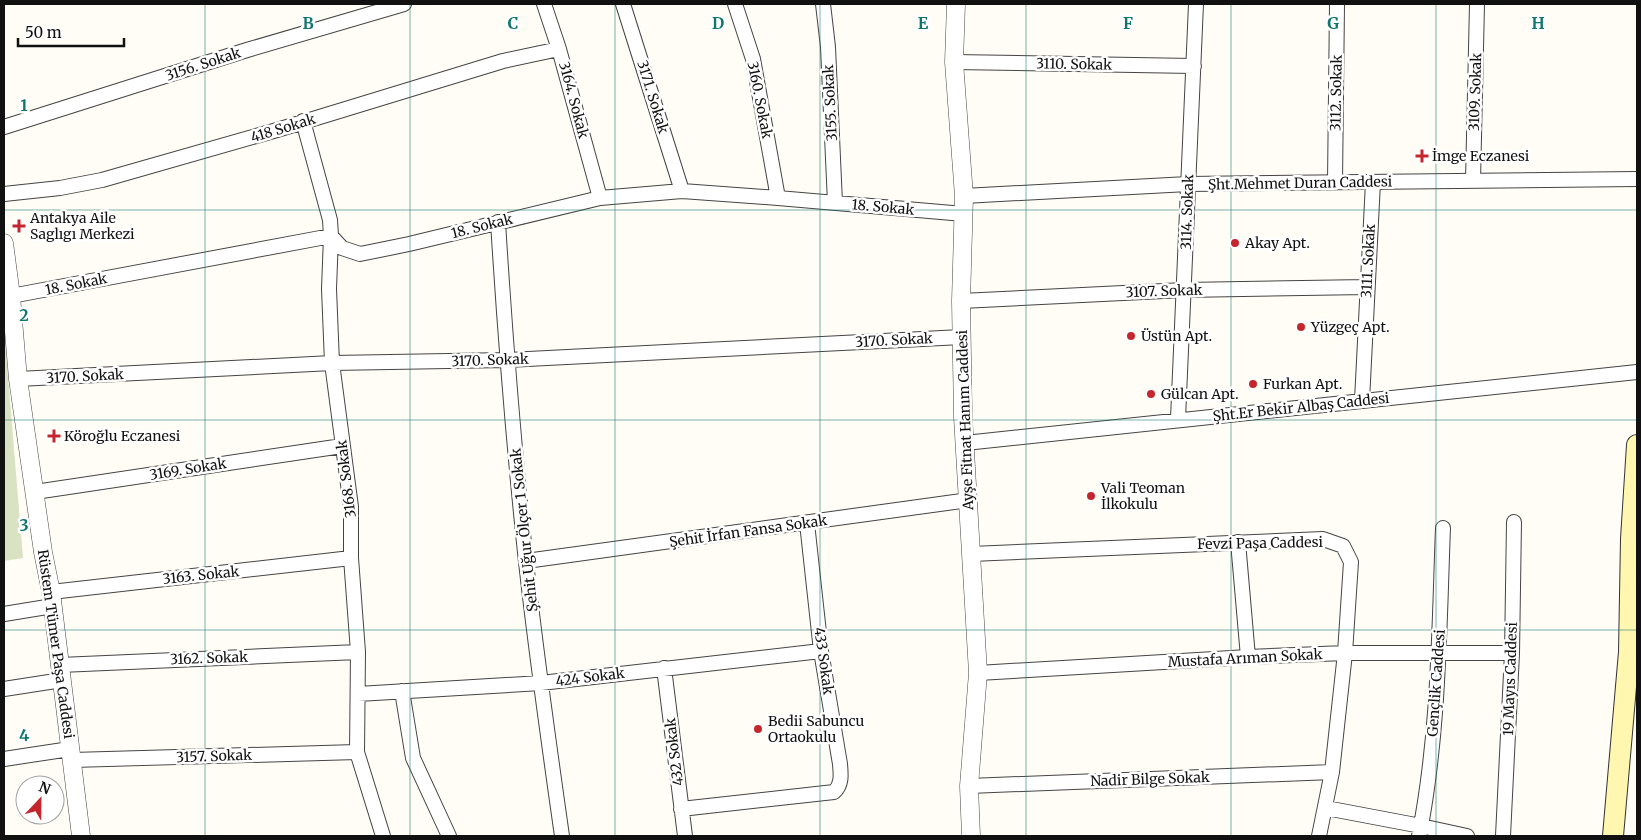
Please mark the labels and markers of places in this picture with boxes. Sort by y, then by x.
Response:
place label: İmge Eczanesi [1432,147,1530,165]
marker: İmge Eczanesi [1416,150,1428,162]
place label: Antakya Aile Saglıgı Merkezi [29,209,135,243]
marker: Antakya Aile Saglıgı Merkezi [12,219,26,233]
place label: Akay Apt. [1244,234,1310,252]
marker: Akay Apt. [1229,237,1241,249]
place label: Yüzgeç Apt. [1310,318,1389,336]
marker: Yüzgeç Apt. [1295,321,1307,333]
place label: Üstün Apt. [1141,327,1212,345]
marker: Üstün Apt. [1125,330,1137,342]
place label: Furkan Apt. [1263,375,1342,393]
marker: Furkan Apt. [1247,378,1259,390]
place label: Gülcan Apt. [1161,385,1239,403]
marker: Gülcan Apt. [1145,388,1157,400]
place label: Köroğlu Eczanesi [64,427,181,445]
marker: Köroğlu Eczanesi [48,430,60,442]
place label: Vali Teoman İlkokulu [1100,479,1185,513]
marker: Vali Teoman İlkokulu [1085,490,1097,502]
place label: Bedii Sabuncu Ortaokulu [768,712,865,746]
marker: Bedii Sabuncu Ortaokulu [752,723,764,735]

